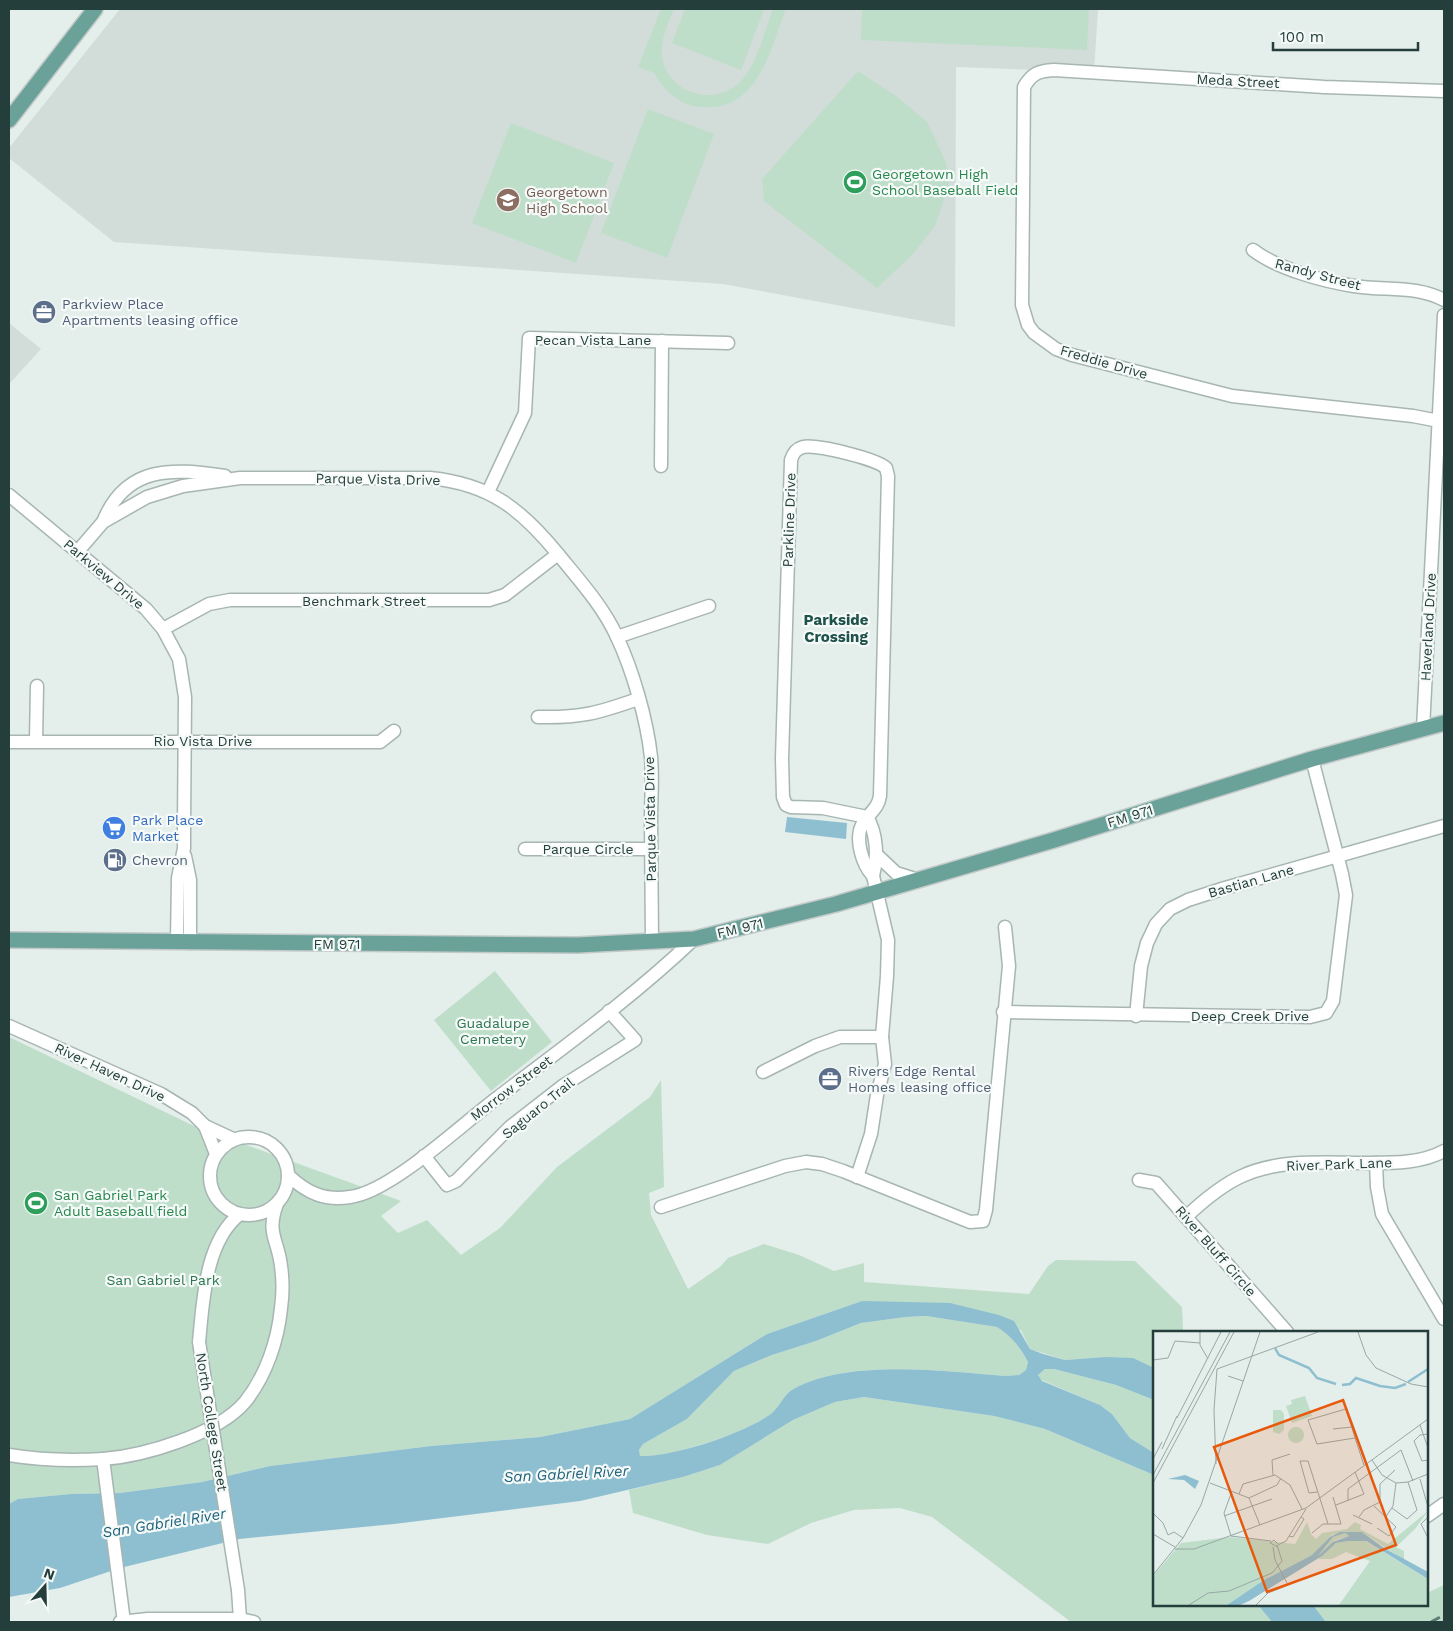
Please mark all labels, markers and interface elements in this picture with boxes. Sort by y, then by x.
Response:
scale bar [1273,20,1418,52]
text: 100 m [1280,28,1324,46]
street label: Meda Street [1196,71,1280,91]
place label: Georgetown High School Baseball Field [872,166,1018,198]
sports icon: Georgetown High School Baseball Field [842,169,868,195]
place label: Georgetown High School [526,184,608,216]
school or university icon: Georgetown High School [495,187,521,213]
street label: Randy Street [1273,255,1363,293]
place label: Parkview Place Apartments leasing office [62,296,238,328]
office icon: Parkview Place Apartments leasing office [31,299,57,325]
street label: Pecan Vista Lane [535,332,651,348]
street label: Freddie Drive [1058,342,1150,382]
street label: Parque Vista Drive [315,470,441,488]
street label: Parkline Drive [779,473,799,567]
street label: Parkview Drive [61,536,147,612]
street label: Haverland Drive [1417,573,1439,681]
street label: Benchmark Street [302,593,426,609]
district label: Parkside Crossing [804,611,869,646]
street label: Rio Vista Drive [154,733,252,749]
street label: Parque Vista Drive [641,756,659,882]
street label: FM 971 [1105,801,1155,831]
place label: Park Place Market [132,812,203,844]
supermarket icon: Park Place Market [101,815,127,841]
street label: Parque Circle [542,841,634,857]
fuel station icon: Chevron [102,847,128,873]
place label: Chevron [132,852,188,868]
street label: Bastian Lane [1206,861,1296,901]
street label: FM 971 [715,915,765,941]
street label: FM 971 [314,936,360,952]
street label: Deep Creek Drive [1191,1008,1309,1024]
park label: Guadalupe Cemetery [456,1015,530,1047]
street label: River Haven Drive [52,1039,168,1105]
street label: Morrow Street [467,1052,555,1124]
place label: Rivers Edge Rental Homes leasing office [848,1063,991,1095]
office icon: Rivers Edge Rental Homes leasing office [817,1066,843,1092]
street label: Saguaro Trail [499,1074,578,1142]
street label: River Park Lane [1286,1154,1392,1174]
place label: San Gabriel Park Adult Baseball field [54,1187,187,1219]
sports icon: San Gabriel Park Adult Baseball field [23,1190,49,1216]
street label: River Bluff Circle [1172,1202,1260,1300]
park label: San Gabriel Park [106,1272,220,1288]
inset map [1153,1331,1428,1606]
street label: North College Street [193,1351,231,1493]
water label: San Gabriel River [503,1462,630,1486]
water label: San Gabriel River [101,1504,228,1542]
north arrow [20,1561,70,1611]
text: N [42,1564,57,1583]

